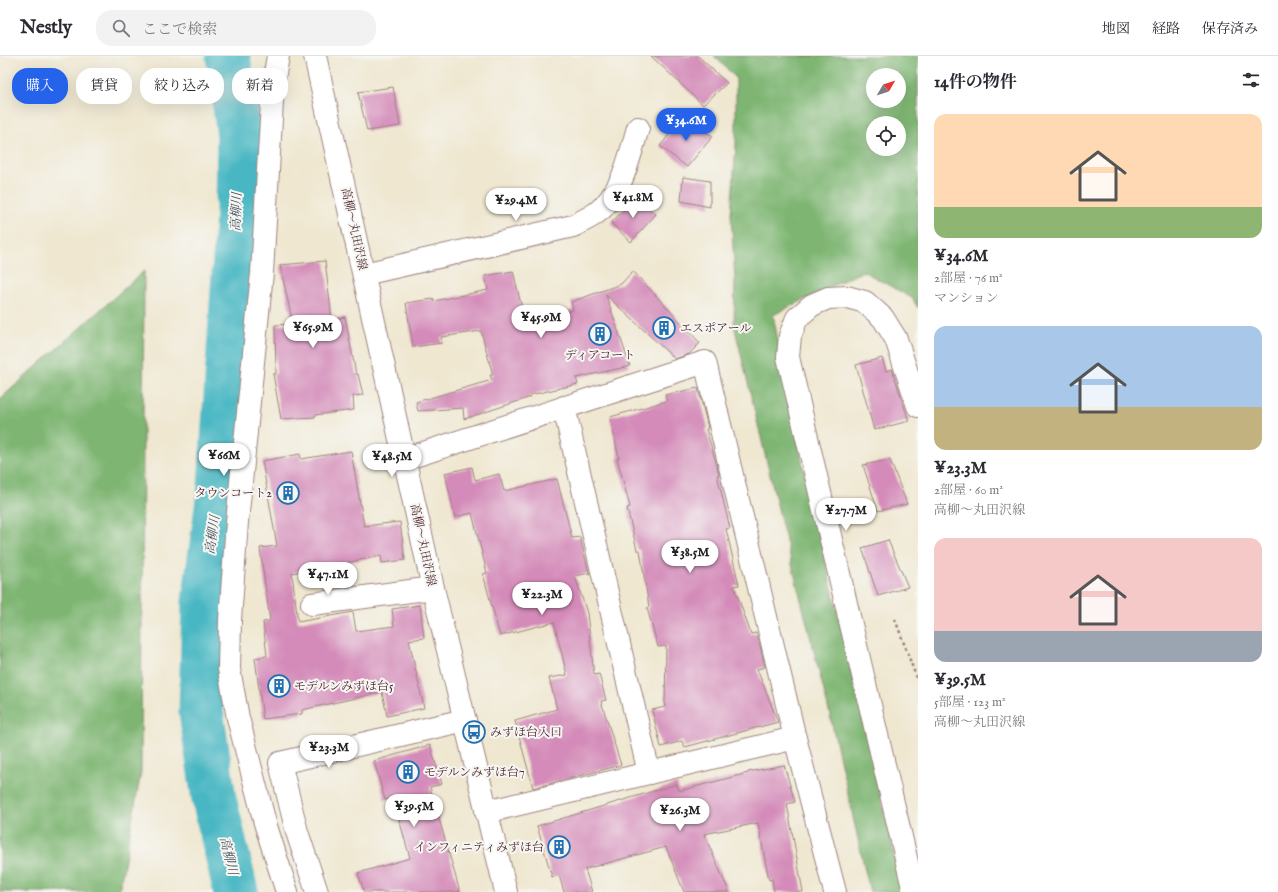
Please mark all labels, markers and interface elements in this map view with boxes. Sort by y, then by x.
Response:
search box [96,10,376,46]
text: Nestly [20,16,72,40]
icon: search [110,17,132,39]
text: ここで検索 [142,20,217,39]
text: 地図 [1102,20,1130,38]
text: 経路 [1152,20,1180,38]
text: 保存済み [1202,20,1258,38]
chip: 購入 [12,68,68,104]
chip: 賃貸 [76,68,132,104]
chip: 絞り込み [140,68,224,104]
chip: 新着 [232,68,288,104]
north arrow [866,68,906,108]
map controls [866,68,906,156]
icon: filters [1240,69,1262,91]
text: 14件の物件 [934,72,1017,93]
pin: ¥34.6M [653,108,719,142]
text: ¥34.6M [665,112,707,129]
button: locate [866,116,906,156]
icon: home [1062,140,1134,212]
pin: ¥41.8M [600,185,666,219]
street label: 高柳～丸田沢線 [338,186,370,272]
pin: ¥29.4M [483,188,549,222]
text: ¥41.8M [613,189,653,206]
water label: 高柳川 [228,190,246,232]
text: ¥29.4M [495,192,537,209]
text: ¥34.6M [934,246,988,267]
text: 2部屋 · 76 m² [934,270,1003,287]
text: マンション [934,290,998,307]
pin: ¥45.9M [508,305,574,339]
text: ¥45.9M [520,309,562,326]
pin: ¥65.9M [280,315,346,349]
building icon: エスポアール [651,315,677,341]
text: ¥65.9M [293,319,333,336]
building icon: ディアコート [587,321,613,347]
place label: エスポアール [680,321,751,336]
place label: ディアコート [565,348,635,363]
icon: home [1062,352,1134,424]
pin: ¥66M [200,443,248,477]
pin: ¥48.5M [359,444,425,478]
text: ¥66M [208,447,240,464]
text: ¥48.5M [372,448,412,465]
text: ¥23.3M [934,458,987,479]
building icon: タウンコート2 [275,480,301,506]
text: 2部屋 · 60 m² [934,482,1003,499]
place label: タウンコート2 [194,486,272,501]
pin: ¥27.7M [813,498,879,532]
street label: 高柳～丸田沢線 [407,502,439,588]
text: ¥27.7M [825,502,867,519]
text: 高柳～丸田沢線 [934,502,1025,519]
water label: 高柳川 [202,513,224,556]
pin: ¥38.5M [657,540,723,574]
text: ¥38.5M [670,544,710,561]
pin: ¥47.1M [295,562,361,596]
icon: home [1062,564,1134,636]
text: ¥47.1M [307,566,349,583]
pin: ¥22.3M [509,582,575,616]
text: ¥22.3M [521,586,563,603]
text: ¥39.5M [934,670,986,691]
building icon: モデルンみずほ台5 [266,673,292,699]
place label: モデルンみずほ台5 [294,679,394,694]
text: 5部屋 · 123 m² [934,694,1006,711]
text: 高柳～丸田沢線 [934,714,1025,731]
bus stop icon: みずほ台入口 [461,719,487,745]
place label: みずほ台入口 [490,725,562,740]
pin: ¥23.3M [296,735,362,769]
text: ¥23.3M [309,739,349,756]
building icon: モデルンみずほ台7 [395,759,421,785]
place label: モデルンみずほ台7 [424,765,525,780]
pin: ¥39.5M [381,794,447,828]
text: ¥39.5M [394,798,434,815]
pin: ¥26.3M [647,798,713,832]
text: ¥26.3M [660,802,700,819]
building icon: インフィニティみずほ台 [546,834,572,860]
water label: 高柳川 [215,835,241,879]
place label: インフィニティみずほ台 [414,840,544,855]

